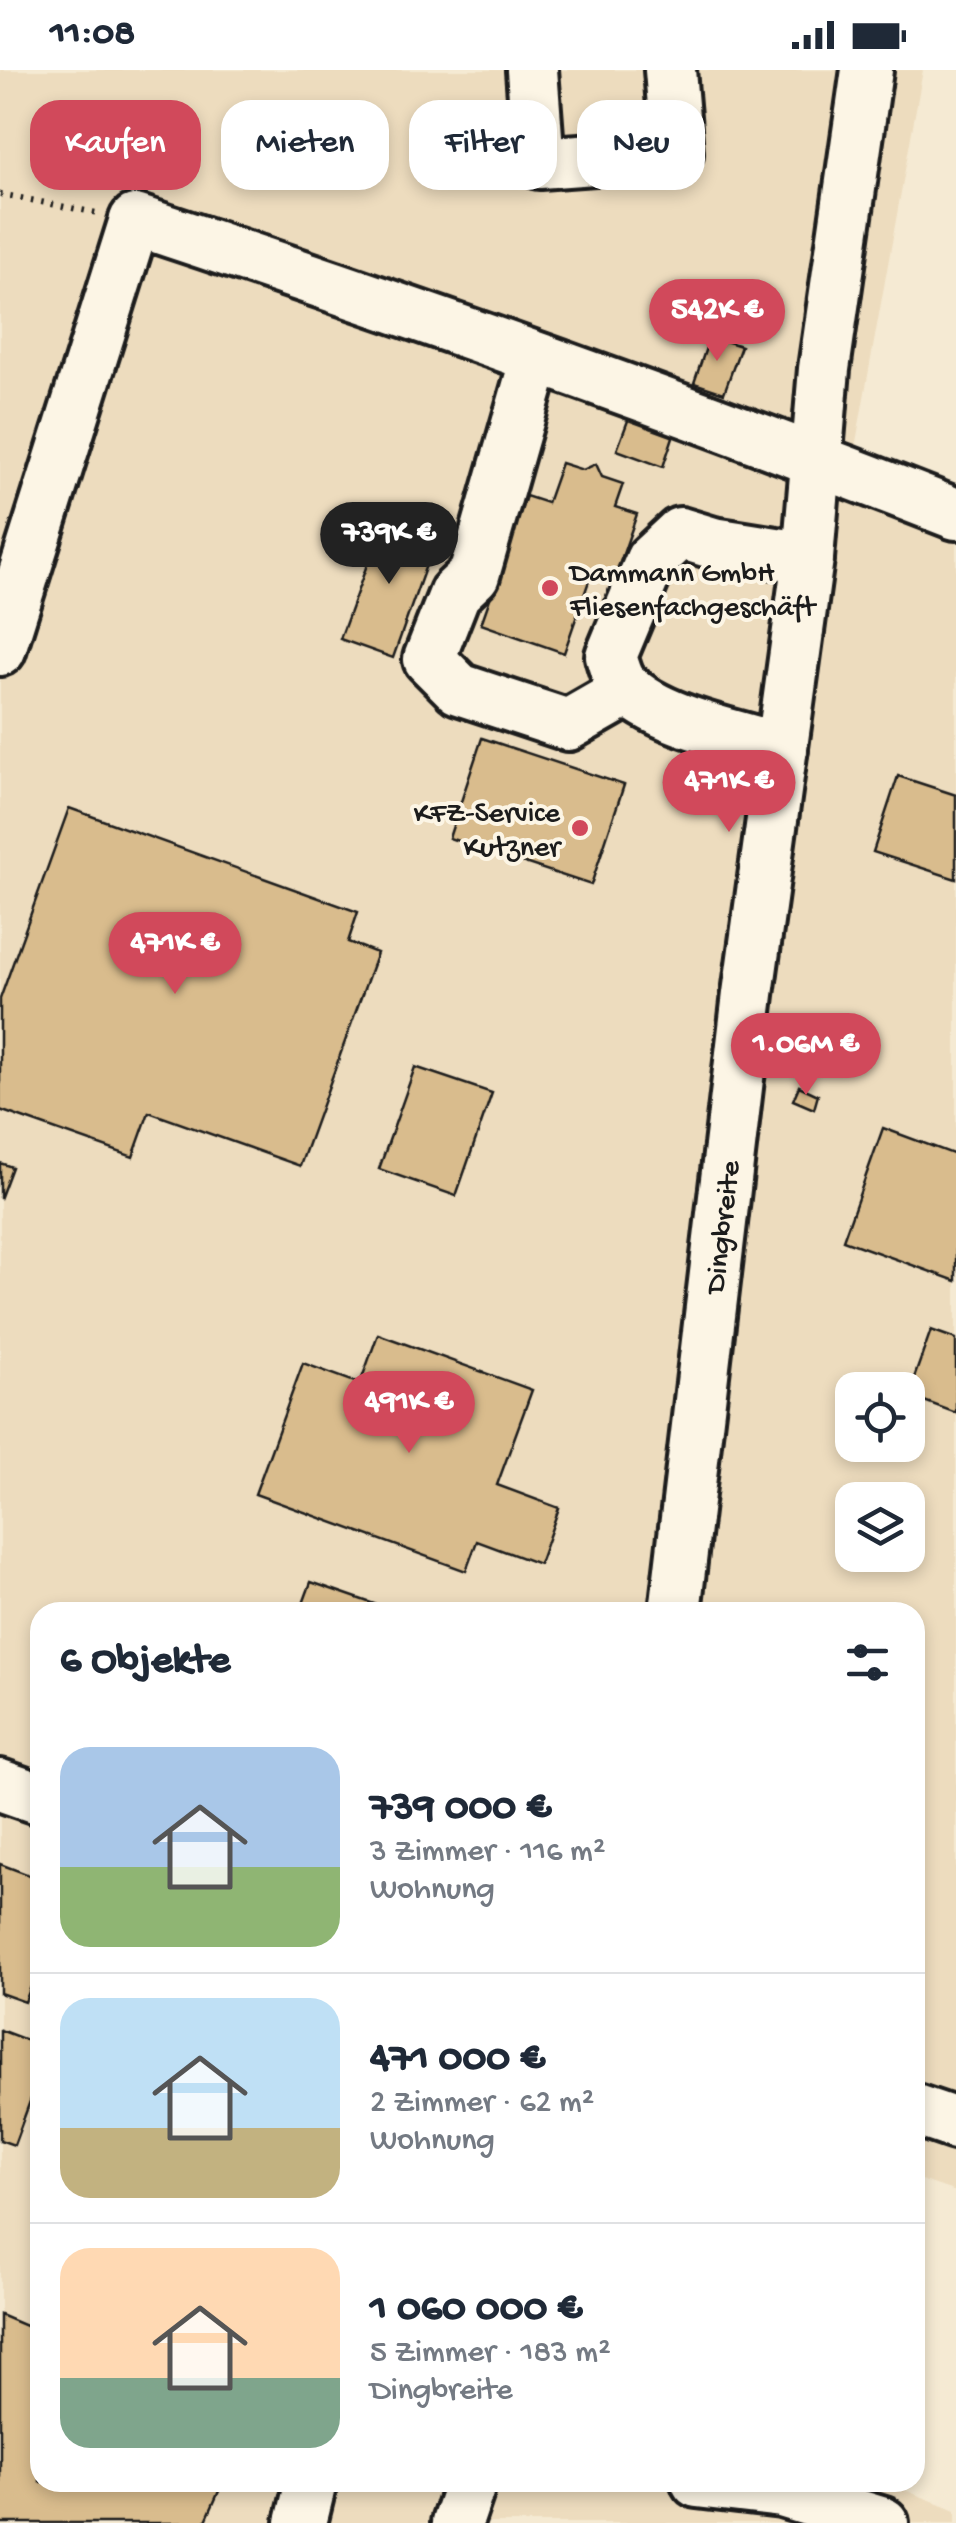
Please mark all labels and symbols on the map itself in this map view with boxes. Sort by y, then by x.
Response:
pin: 542K € [636,279,798,364]
pin: 739K € [308,502,470,587]
place label: Dammann GmbH Fliesenfachgeschäft [568,558,818,627]
marker: Dammann GmbH Fliesenfachgeschäft [539,577,561,599]
pin: 471K € [648,750,810,835]
place label: KFZ-Service Kutzner [414,798,562,867]
marker: KFZ-Service Kutzner [569,817,591,839]
pin: 471K € [94,912,256,997]
pin: 1.06M € [714,1013,898,1098]
street label: Dingbreite [700,1158,750,1298]
pin: 491K € [328,1371,490,1456]

